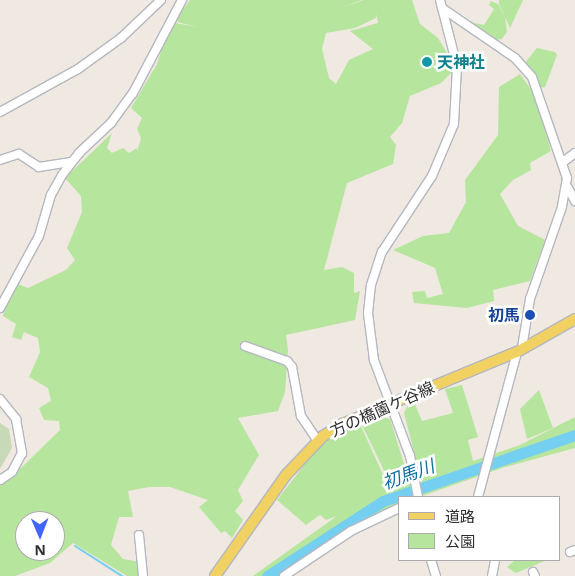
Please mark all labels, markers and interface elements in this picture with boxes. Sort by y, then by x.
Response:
place label: 天神社 [437,52,485,72]
marker: 天神社 [421,56,433,68]
place label: 初馬 [488,305,520,325]
marker: 初馬 [524,309,536,321]
street label: 方の橋薗ケ谷線 [327,377,437,441]
water label: 初馬川 [379,455,437,493]
legend [398,496,560,561]
text: 道路 [445,506,475,526]
north arrow [15,511,65,561]
text: 公園 [445,531,475,551]
text: N [34,541,46,560]

